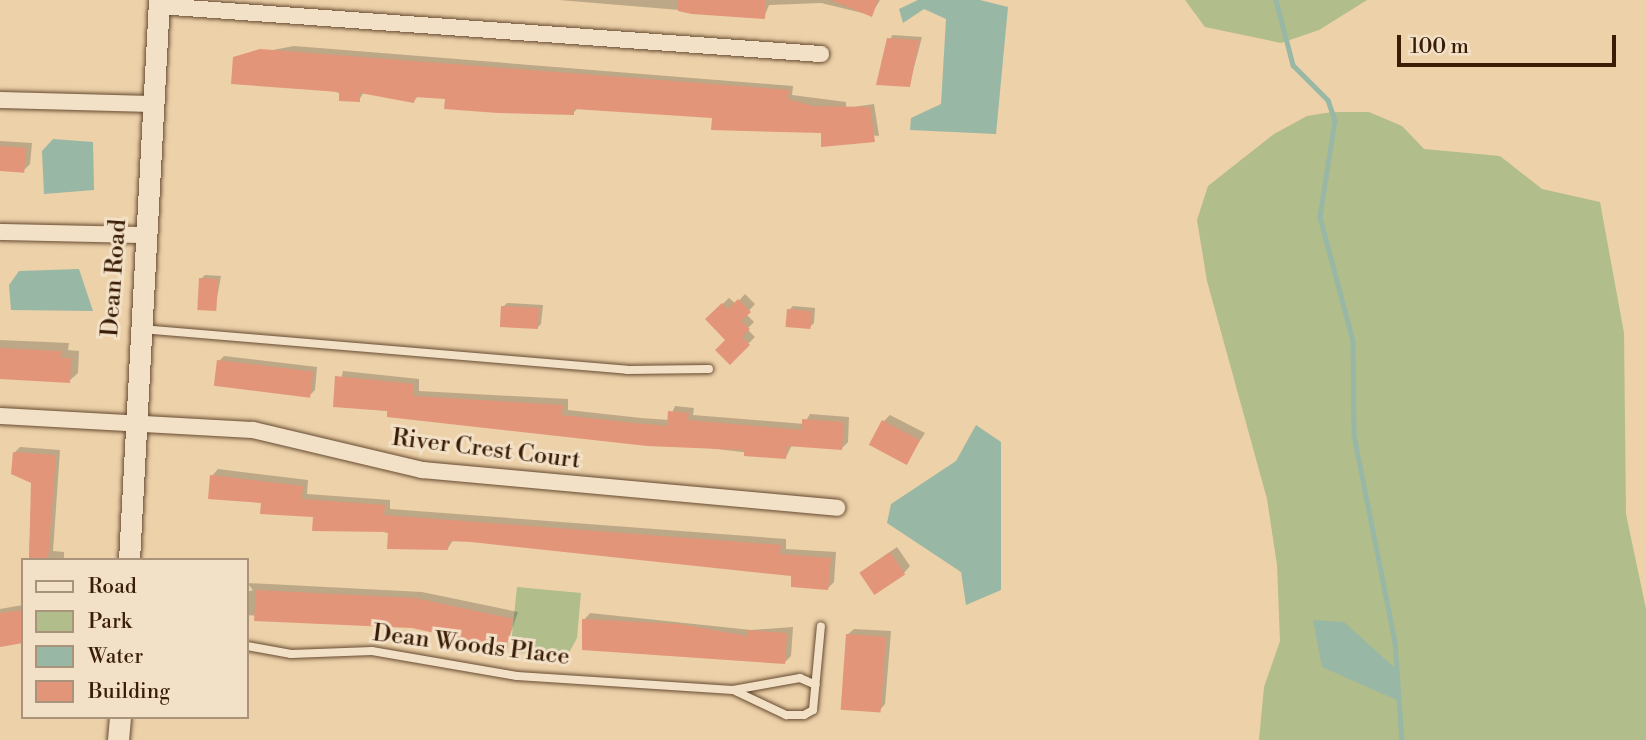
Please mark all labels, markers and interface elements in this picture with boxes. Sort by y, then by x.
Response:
scale bar [1401,21,1620,65]
text: 100 m [1410,34,1469,60]
street label: Dean Road [97,218,133,338]
street label: River Crest Court [390,424,582,476]
legend [21,558,248,719]
text: Road [88,574,137,600]
text: Park [88,609,132,635]
street label: Dean Woods Place [371,620,571,672]
text: Water [88,644,143,670]
text: Building [88,679,170,705]

